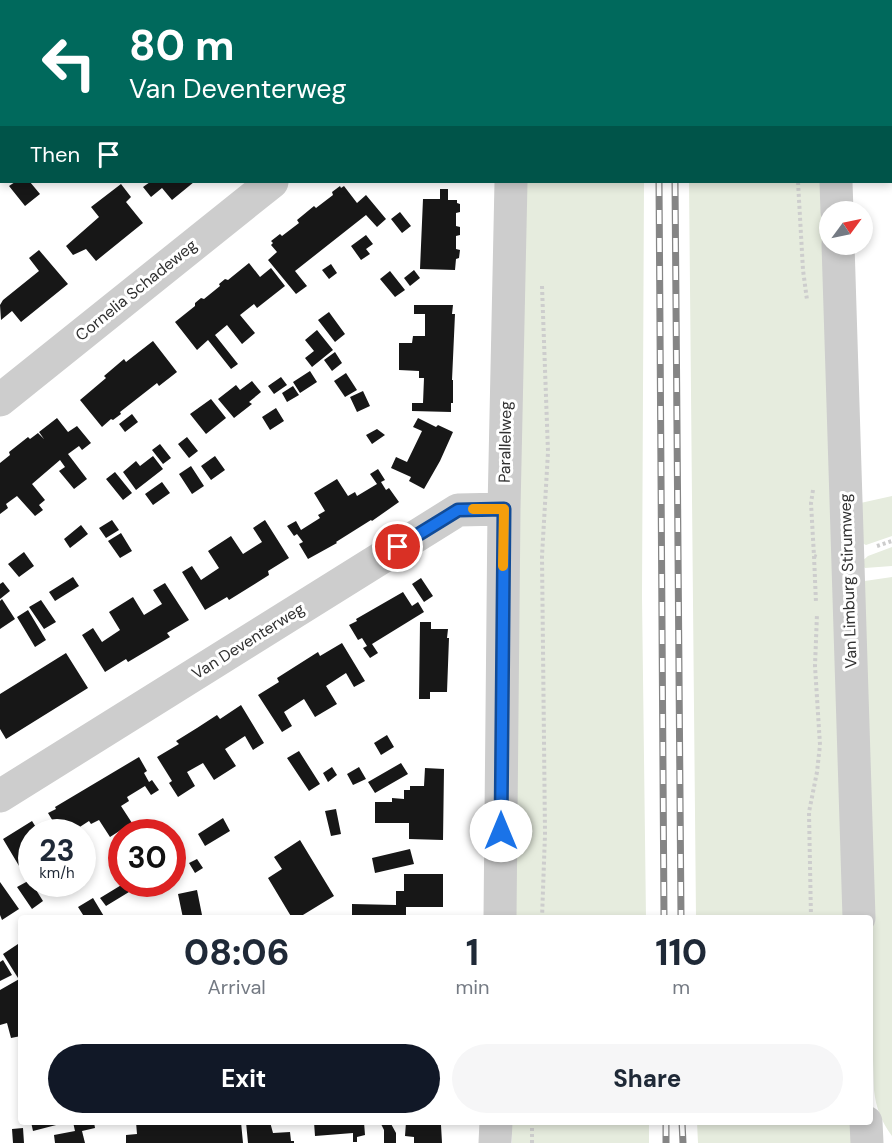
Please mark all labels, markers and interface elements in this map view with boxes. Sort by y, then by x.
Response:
text: 80 m [129,18,235,73]
icon: left [30,24,108,102]
text: Van Deventerweg [129,71,347,106]
icon: arrive [92,138,125,171]
text: Then [30,140,80,169]
north arrow [819,201,873,255]
map controls [819,201,873,255]
street label: Cornelia Schadeweg [71,234,201,346]
street label: Parallelweg [494,401,516,483]
street label: Van Limburg Stirumweg [834,493,862,669]
pin [372,521,423,572]
icon: arrive [381,530,414,563]
street label: Van Deventerweg [188,598,308,684]
position arrow [469,799,533,863]
speed limit sign: 30 [108,819,186,897]
text: 23 [39,831,75,870]
text: km/h [39,863,75,883]
text: 08:06 [184,929,290,976]
text: 1 [466,929,479,976]
text: 110 [655,929,707,976]
text: Arrival [208,974,266,1000]
text: min [455,974,490,1000]
text: m [672,974,690,1000]
button: Exit [48,1044,440,1113]
button: Share [452,1044,843,1113]

